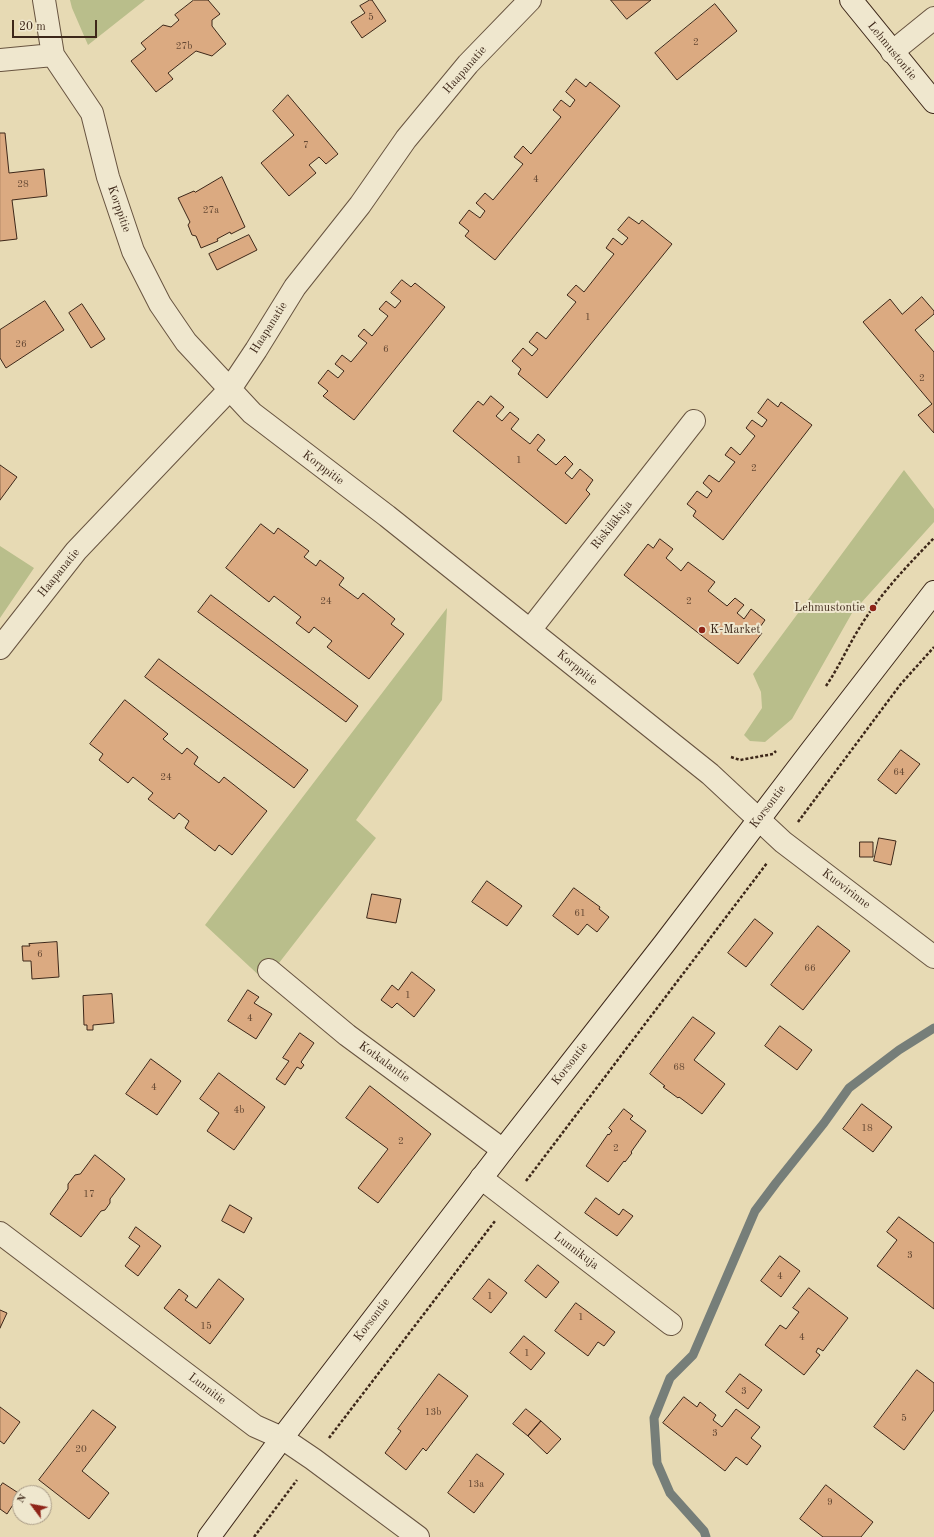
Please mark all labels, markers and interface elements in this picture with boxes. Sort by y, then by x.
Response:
house number: 5 [368,11,374,23]
scale bar [14,12,99,38]
street label: Lehmustontie [864,19,920,83]
text: 20 m [19,21,46,33]
house number: 2 [693,36,699,48]
house number: 27b [176,40,192,52]
street label: Haapanatie [440,43,490,97]
house number: 7 [303,139,309,151]
house number: 4 [533,173,539,185]
house number: 28 [17,178,29,190]
street label: Korppitie [104,184,134,234]
house number: 27a [203,204,219,216]
street label: Haapanatie [247,299,291,357]
house number: 1 [585,311,591,323]
house number: 26 [15,338,27,350]
house number: 6 [383,343,389,355]
house number: 2 [919,372,925,384]
street label: Korppitie [299,448,347,488]
house number: 1 [516,454,522,466]
house number: 2 [751,462,757,474]
street label: Riskiläkuja [588,498,636,552]
street label: Haapanatie [35,546,83,600]
house number: 24 [320,595,332,607]
house number: 2 [686,595,692,607]
place label: Lehmustontie [794,601,865,615]
marker: Lehmustontie [868,603,878,613]
place label: K-Market [710,623,760,637]
marker: K-Market [697,625,707,635]
street label: Korppitie [554,647,600,689]
house number: 64 [893,766,905,778]
house number: 24 [160,771,172,783]
street label: Korsontie [747,782,789,832]
street label: Kuovirinne [819,866,873,912]
house number: 61 [574,907,586,919]
house number: 6 [37,948,43,960]
house number: 66 [804,962,816,974]
house number: 1 [405,989,411,1001]
house number: 4 [247,1012,253,1024]
street label: Kotkalantie [355,1039,413,1085]
street label: Korsontie [549,1040,591,1088]
house number: 68 [673,1061,685,1073]
house number: 4 [151,1081,157,1093]
house number: 4b [234,1104,244,1116]
house number: 18 [861,1122,873,1134]
house number: 2 [398,1135,404,1147]
house number: 2 [613,1142,619,1154]
house number: 17 [83,1188,95,1200]
street label: Lunnikuja [550,1229,602,1273]
house number: 3 [907,1249,913,1261]
house number: 4 [777,1270,783,1282]
house number: 1 [487,1290,493,1302]
street label: Korsontie [351,1295,393,1345]
house number: 1 [578,1311,584,1323]
house number: 15 [200,1320,212,1332]
house number: 4 [799,1331,805,1343]
house number: 1 [524,1347,530,1359]
street label: Lunnitie [185,1370,229,1408]
house number: 3 [741,1385,747,1397]
house number: 13b [425,1406,441,1418]
house number: 5 [901,1412,907,1424]
house number: 3 [712,1427,718,1439]
house number: 20 [75,1443,87,1455]
house number: 13a [468,1478,484,1490]
north arrow [12,1485,52,1525]
text: N [15,1492,29,1505]
house number: 9 [827,1496,833,1508]

